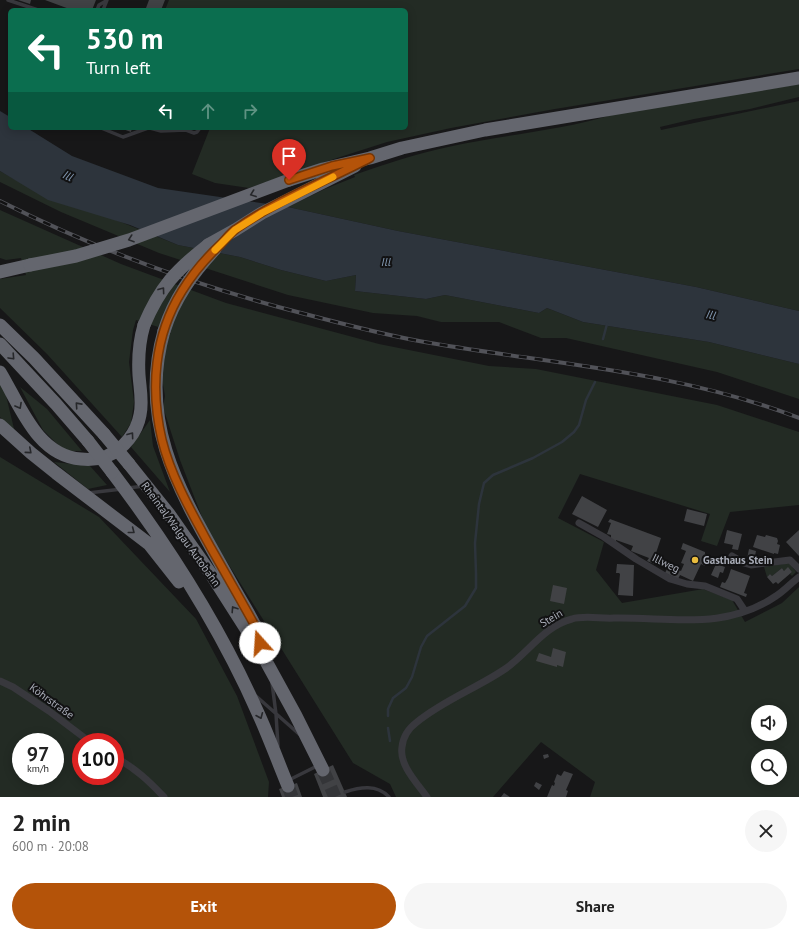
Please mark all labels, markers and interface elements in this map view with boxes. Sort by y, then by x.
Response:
text: 530 m [86,20,163,57]
icon: left [20,24,72,76]
text: Turn left [86,56,151,79]
icon: left [155,100,177,122]
icon: ahead [197,100,219,122]
icon: right [239,100,261,122]
pin [272,139,306,180]
icon: arrive [278,145,300,167]
water label: Ill [61,167,77,185]
one-way arrow [249,189,256,198]
one-way arrow [127,234,134,243]
water label: Ill [381,254,392,269]
one-way arrow [157,287,164,294]
water label: Ill [705,306,718,323]
one-way arrow [8,352,15,360]
one-way arrow [15,402,22,409]
one-way arrow [75,402,82,410]
one-way arrow [126,433,133,440]
one-way arrow [24,446,32,454]
street label: Rheintal/Walgau Autobahn [138,479,224,589]
one-way arrow [127,526,134,533]
street label: Illweg [650,550,682,576]
place label: Gasthaus Stein [703,553,773,567]
marker: Gasthaus Stein [690,555,700,565]
one-way arrow [231,606,238,613]
street label: Stein [537,606,565,630]
position arrow [239,622,281,664]
street label: Köhrstraße [27,680,77,722]
map controls [751,705,787,785]
button: sound [751,705,787,741]
one-way arrow [255,713,263,720]
speed limit sign: 100 [72,733,124,785]
text: 97 [27,741,49,767]
button: search [751,749,787,785]
text: km/h [27,762,49,775]
text: 2 min [12,807,71,838]
button: close [745,810,787,852]
text: 600 m · 20:08 [12,838,89,855]
button: Exit [12,883,396,929]
button: Share [404,883,787,929]

